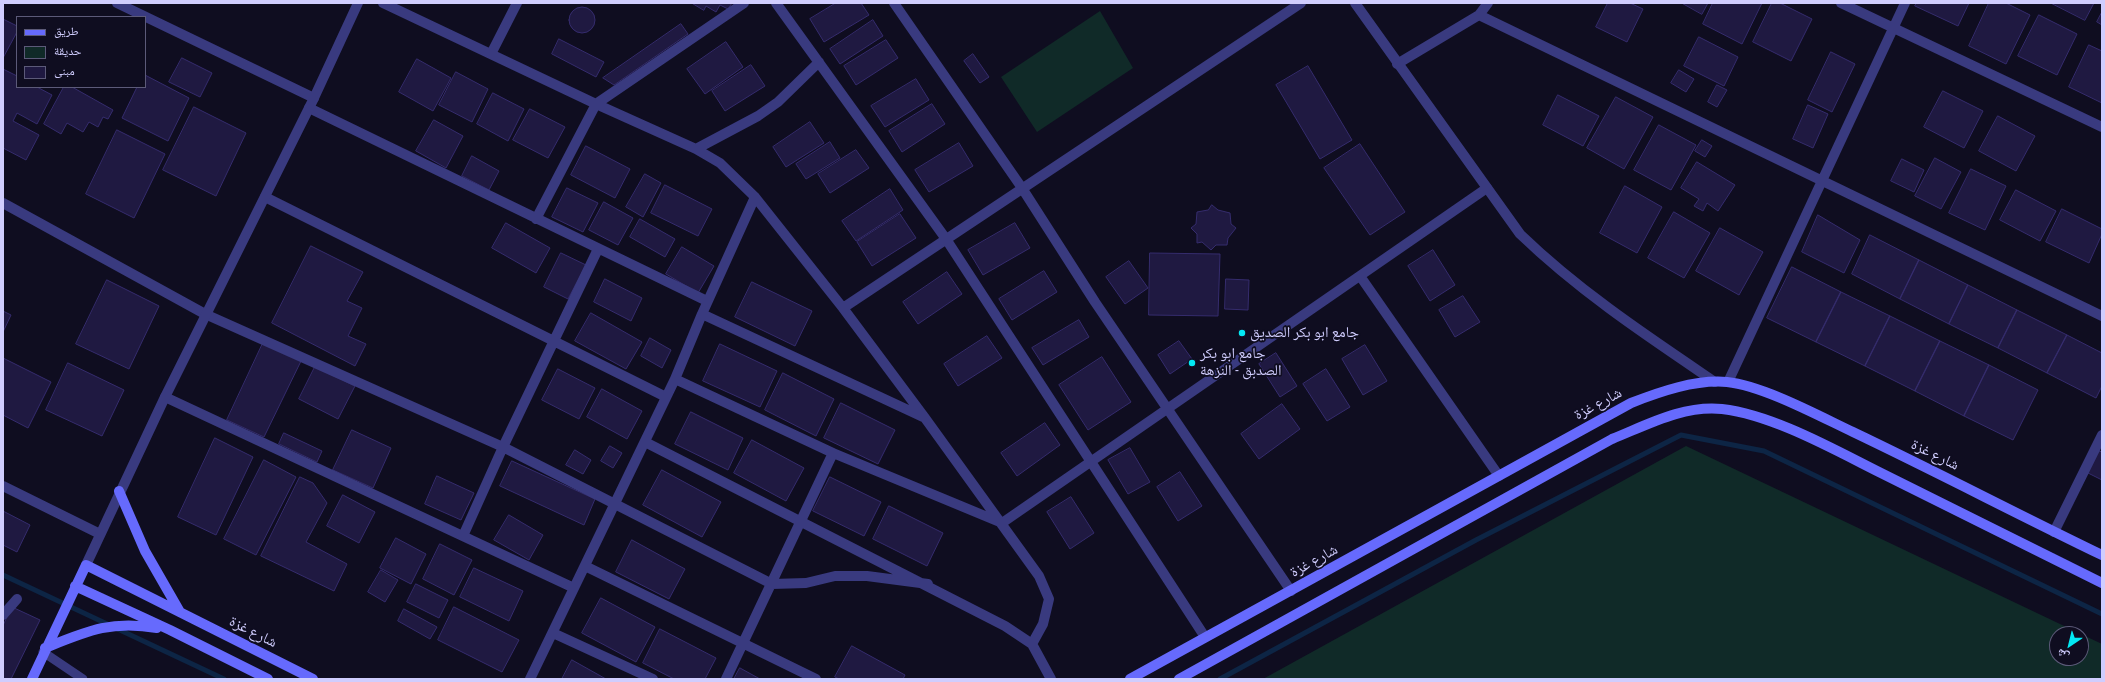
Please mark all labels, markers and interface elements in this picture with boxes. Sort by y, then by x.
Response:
legend [16,16,146,88]
text: طريق [54,23,79,38]
text: حديقة [54,43,82,58]
text: مبنى [54,63,75,78]
place label: جامع ابو بكر الصديق [1250,324,1359,342]
marker: جامع ابو بكر الصديق [1237,328,1247,338]
place label: جامع ابو بكر الصدبق - النزهة [1200,345,1282,380]
marker: جامع ابو بكر الصدبق - النزهة [1187,358,1197,368]
street label: شارع غزة [1571,384,1625,424]
street label: شارع غزة [1908,436,1962,474]
street label: شارع غزة [1287,541,1341,581]
street label: شارع غزة [226,612,280,652]
north arrow [2049,626,2089,666]
text: ش [2054,646,2071,664]

